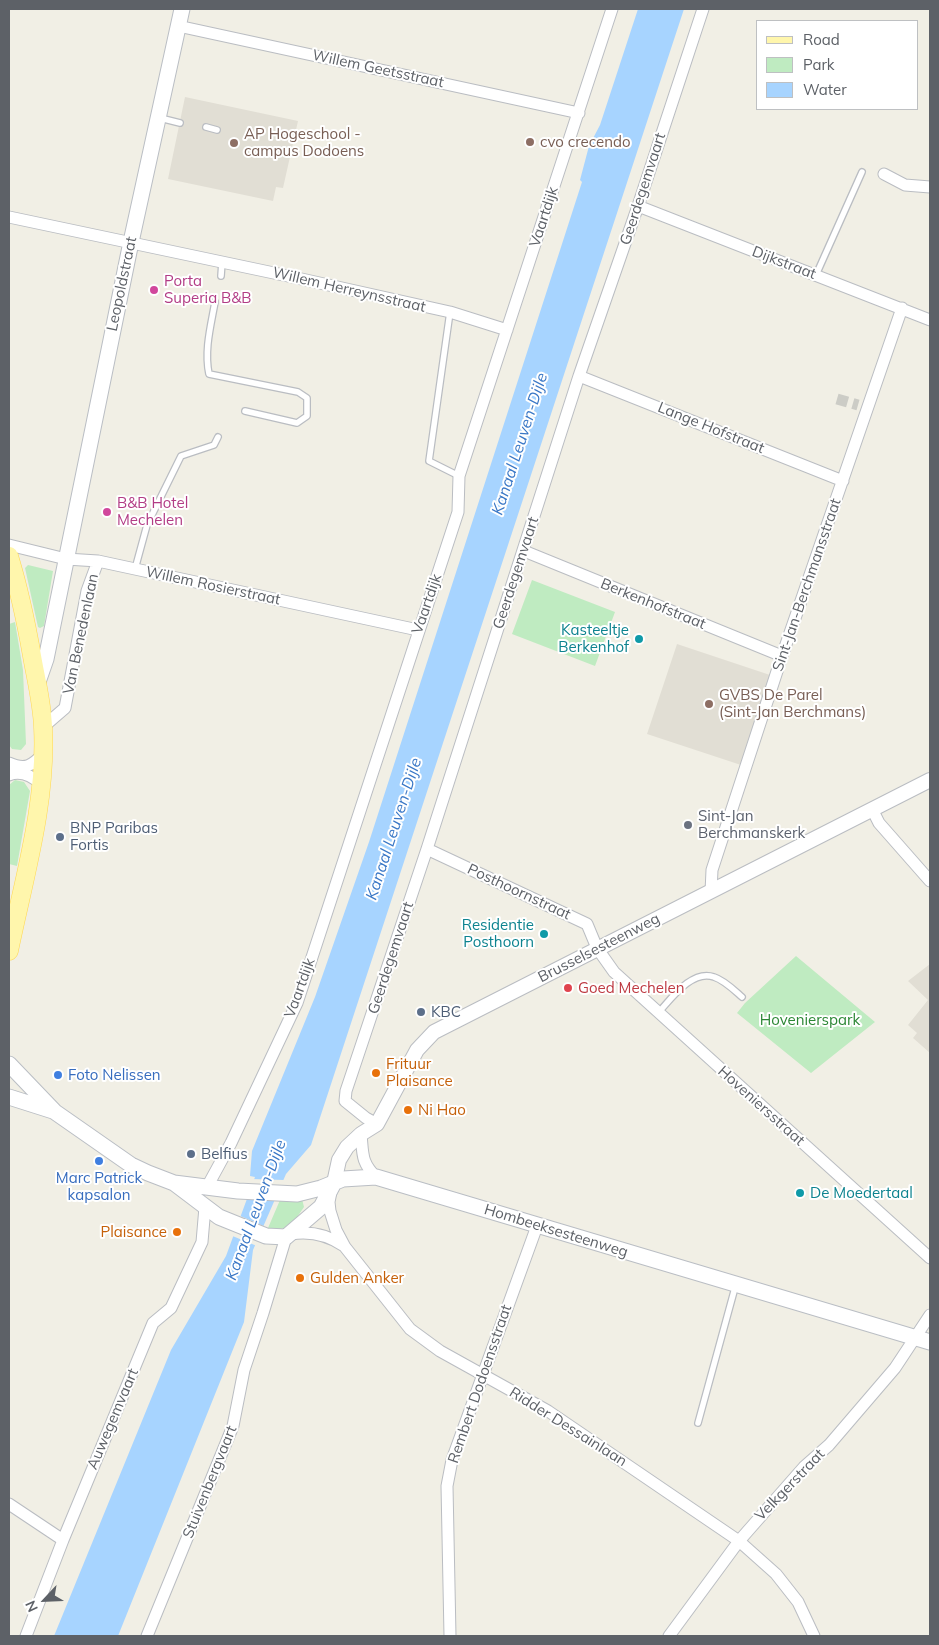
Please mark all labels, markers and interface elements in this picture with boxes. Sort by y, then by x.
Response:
legend [756,20,919,110]
text: Road [803,30,840,49]
street label: Willem Geetsstraat [311,46,445,92]
text: Park [803,55,835,74]
text: Water [803,80,847,99]
place label: AP Hogeschool - campus Dodoens [244,125,364,160]
street label: Geerdegemvaart [616,131,670,247]
place label: cvo crecendo [540,133,631,151]
marker: cvo crecendo [524,136,536,148]
marker: AP Hogeschool - campus Dodoens [228,137,240,149]
street label: Vaartdijk [526,185,562,249]
street label: Leopoldstraat [103,235,141,333]
street label: Dijkstraat [749,243,819,283]
street label: Willem Herreynsstraat [271,264,427,316]
place label: Porta Superia B&B [164,272,252,307]
marker: Porta Superia B&B [148,284,160,296]
water label: Kanaal Leuven-Dijle [488,371,552,517]
street label: Lange Hofstraat [655,398,767,458]
place label: B&B Hotel Mechelen [117,494,188,529]
street label: Sint-Jan-Berchmansstraat [769,496,845,674]
marker: B&B Hotel Mechelen [101,506,113,518]
street label: Geerdegemvaart [489,515,543,631]
street label: Willem Rosierstraat [144,563,282,609]
street label: Van Benedenlaan [59,572,103,696]
street label: Vaartdijk [408,572,446,636]
street label: Berkenhofstraat [598,575,708,633]
place label: Kasteeltje Berkenhof [558,621,629,656]
marker: Kasteeltje Berkenhof [633,633,645,645]
place label: GVBS De Parel (Sint-Jan Berchmans) [719,686,866,721]
marker: GVBS De Parel (Sint-Jan Berchmans) [703,698,715,710]
water label: Kanaal Leuven-Dijle [362,756,426,902]
place label: Sint-Jan Berchmanskerk [698,807,805,842]
place label: BNP Paribas Fortis [70,819,158,854]
marker: Sint-Jan Berchmanskerk [682,819,694,831]
marker: BNP Paribas Fortis [54,831,66,843]
street label: Posthoornstraat [464,860,574,924]
street label: Geerdegemvaart [364,900,418,1016]
street label: Brusselsesteenweg [535,910,663,986]
place label: Residentie Posthoorn [462,916,534,951]
marker: Residentie Posthoorn [538,928,550,940]
street label: Vaartdijk [281,956,319,1020]
place label: Goed Mechelen [578,979,685,997]
marker: Goed Mechelen [562,982,574,994]
place label: KBC [431,1003,461,1021]
marker: KBC [415,1006,427,1018]
park label: Hovenierspark [760,1011,860,1029]
place label: Frituur Plaisance [386,1055,453,1090]
street label: Hoveniersstraat [714,1062,808,1150]
place label: Foto Nelissen [68,1066,161,1084]
marker: Frituur Plaisance [370,1067,382,1079]
marker: Foto Nelissen [52,1069,64,1081]
place label: Ni Hao [418,1101,466,1119]
marker: Ni Hao [402,1104,414,1116]
water label: Kanaal Leuven-Dijle [222,1137,290,1283]
place label: Belfius [201,1145,248,1163]
marker: Belfius [185,1148,197,1160]
marker: Marc Patrick kapsalon [93,1155,105,1167]
place label: Marc Patrick kapsalon [56,1169,142,1204]
place label: De Moedertaal [810,1184,913,1202]
marker: De Moedertaal [794,1187,806,1199]
street label: Hombeeksesteenweg [482,1201,630,1261]
place label: Plaisance [100,1223,167,1241]
marker: Plaisance [171,1226,183,1238]
place label: Gulden Anker [310,1269,404,1287]
marker: Gulden Anker [294,1272,306,1284]
street label: Rembert Dodoensstraat [444,1302,516,1466]
street label: Auwegemvaart [84,1366,142,1472]
street label: Ridder Dessainlaan [506,1383,630,1471]
street label: Stuivenbergvaart [179,1423,241,1541]
street label: Velkgerstraat [751,1445,829,1525]
north arrow [20,1575,70,1625]
text: N [21,1598,42,1615]

